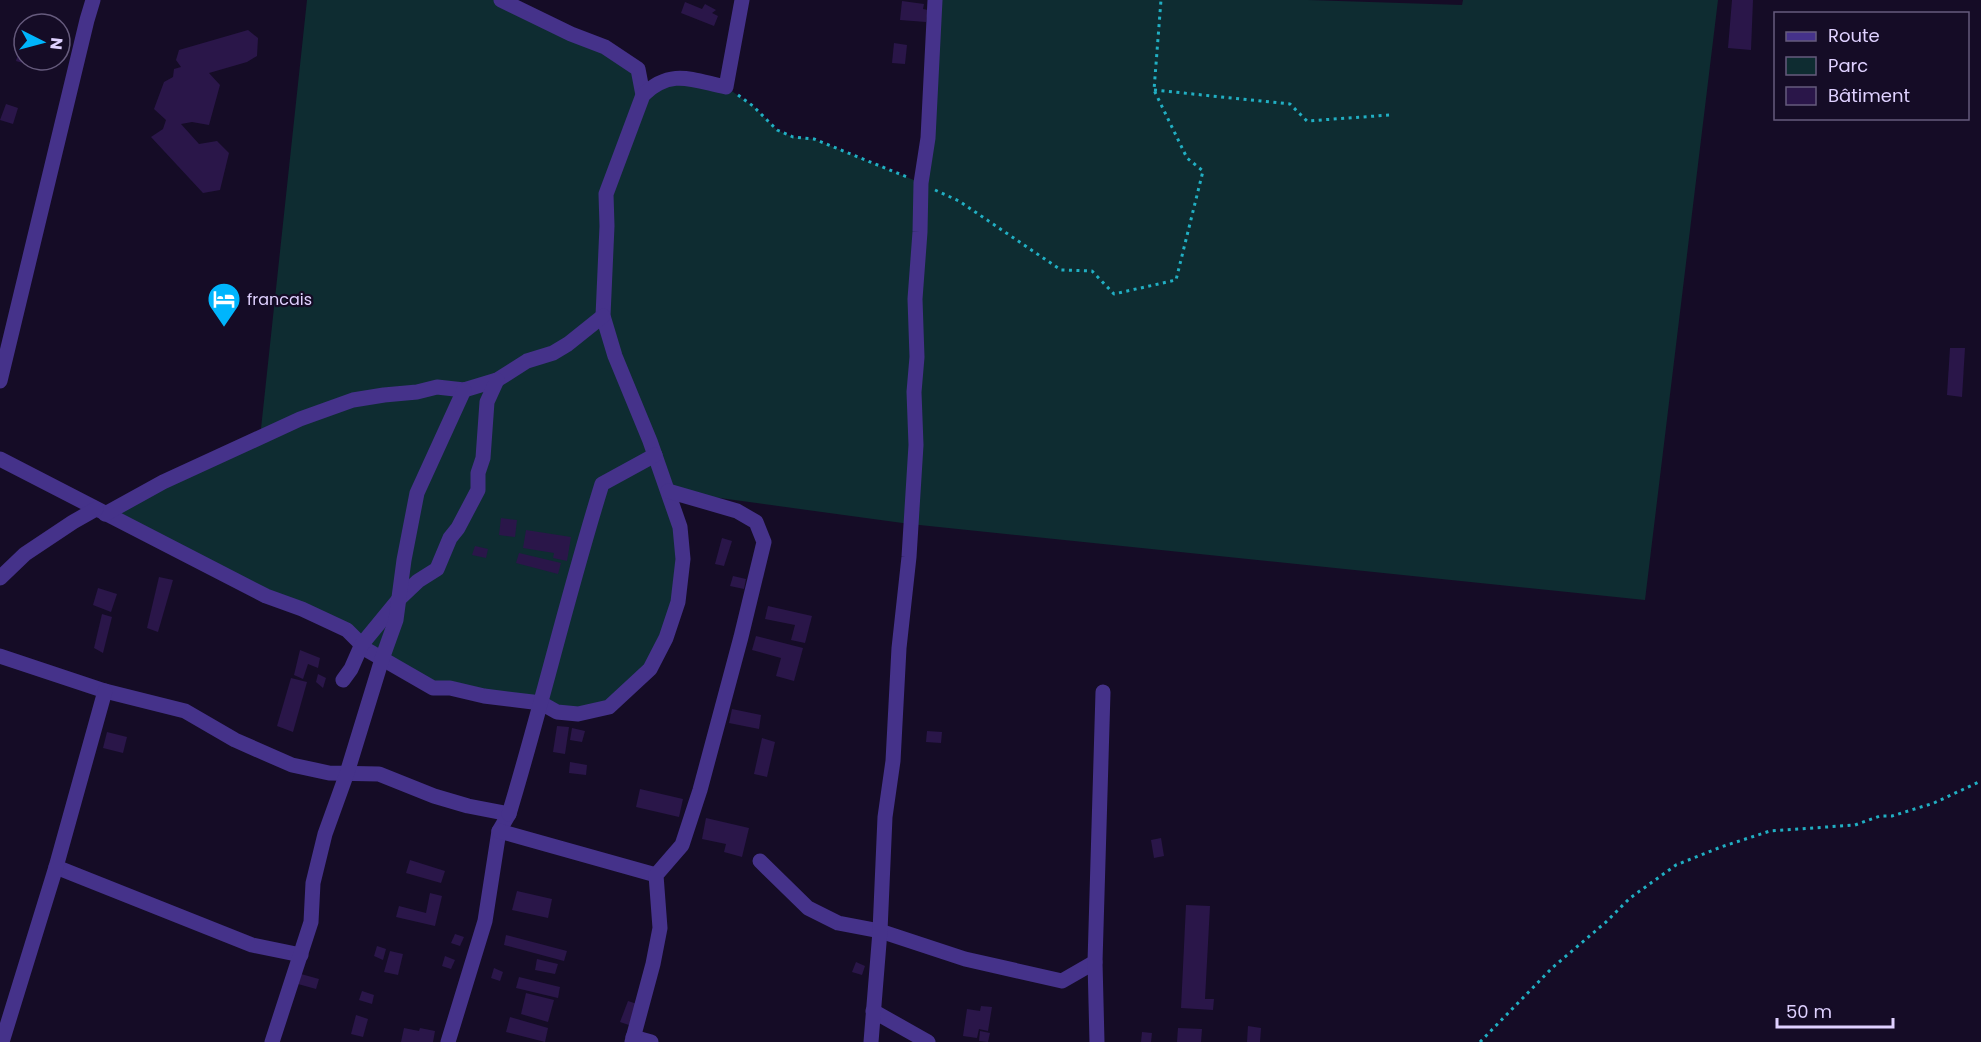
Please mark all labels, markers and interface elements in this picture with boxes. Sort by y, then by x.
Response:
north arrow [12,12,72,72]
legend [1774,12,1969,120]
text: Route [1828,23,1880,48]
text: N [44,36,68,51]
text: Parc [1828,53,1868,78]
text: Bâtiment [1828,83,1910,108]
hotel icon: francais [206,281,242,328]
place label: francais [247,288,312,311]
scale bar [1777,991,1892,1029]
text: 50 m [1786,999,1832,1024]

